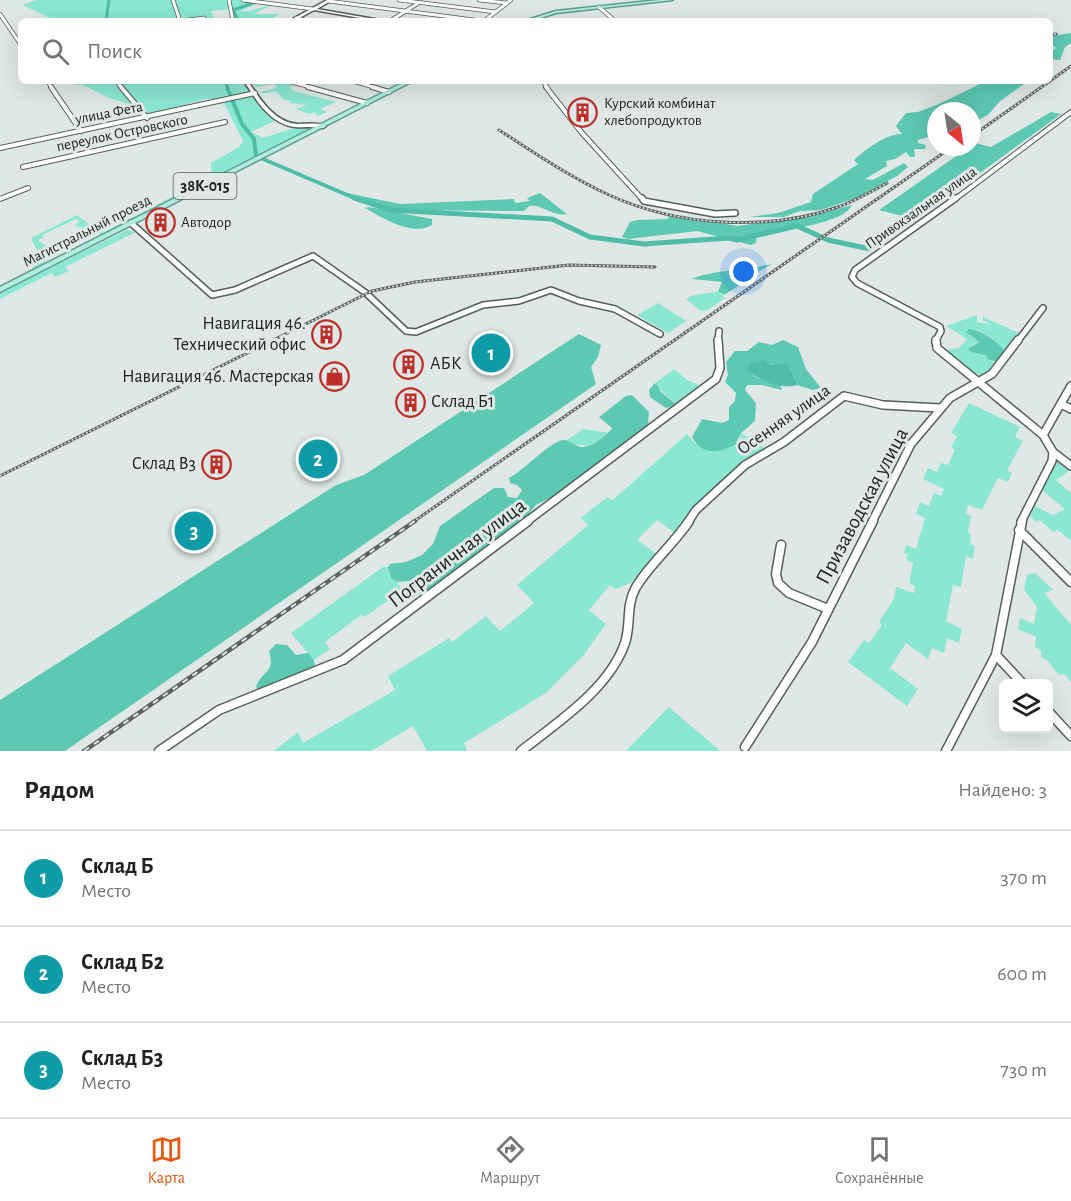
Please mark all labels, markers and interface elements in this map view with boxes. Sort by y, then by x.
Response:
search box [18,18,1053,84]
icon: search [39,35,72,68]
text: Поиск [87,40,142,62]
building icon: Курский комбинат хлебопродуктов [567,96,599,128]
place label: Курский комбинат хлебопродуктов [604,96,716,128]
street label: улица Фета [73,99,144,127]
north arrow [927,102,981,156]
street label: переулок Островского [55,112,189,154]
street label: Привокзальная улица [863,164,979,252]
road number: 38К-015 [174,173,236,199]
street label: Магистральный проезд [21,192,153,270]
building icon: Автодор [144,206,176,238]
place label: Автодор [181,215,232,230]
your location [729,257,758,286]
place label: Навигация 46. Технический офис [173,315,306,354]
building icon: Навигация 46. Технический офис [311,318,343,350]
pin: 1 [472,330,510,376]
building icon: АБК [393,348,425,380]
place label: АБК [430,355,462,373]
shop icon: Навигация 46. Мастерская [319,361,351,393]
place label: Навигация 46. Мастерская [122,368,314,386]
street label: Осенняя улица [734,381,834,459]
building icon: Склад Б1 [394,386,426,418]
place label: Склад Б1 [431,393,494,411]
street label: Призаводская улица [812,424,912,588]
pin: 2 [298,436,338,482]
building icon: Склад В3 [201,448,233,480]
place label: Склад В3 [132,455,196,473]
street label: Пограничная улица [384,494,530,611]
pin: 3 [174,508,214,554]
map controls [999,679,1053,733]
button: layers [999,679,1053,733]
text: Рядом [24,777,95,803]
text: Найдено: 3 [958,780,1047,800]
text: Склад Б [81,855,154,877]
text: 1 [40,868,47,888]
text: 370 m [1001,868,1047,888]
text: Место [81,881,131,901]
text: Склад Б2 [81,951,164,973]
text: 2 [39,964,48,984]
text: 600 m [997,964,1047,984]
text: Место [81,977,131,997]
text: Склад Б3 [81,1047,163,1069]
text: 3 [39,1060,48,1080]
text: 730 m [1001,1060,1047,1080]
text: Место [81,1073,131,1093]
tab: Карта [147,1133,185,1188]
tab: Маршрут [480,1133,540,1188]
tab: Сохранённые [835,1133,924,1188]

